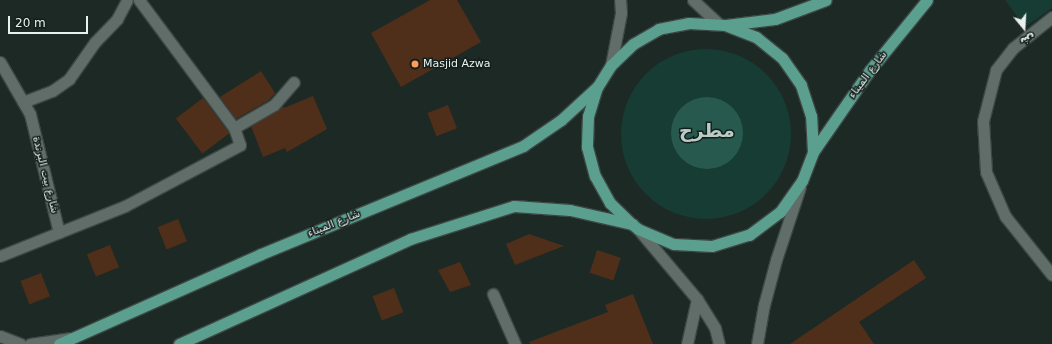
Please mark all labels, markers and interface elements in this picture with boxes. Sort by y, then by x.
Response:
scale bar [10,8,90,34]
north arrow [1004,8,1044,48]
text: 20 m [15,16,46,30]
text: ش [1019,31,1037,48]
street label: شارع الميناء [846,49,890,101]
place label: Masjid Azwa [423,57,491,71]
marker: Masjid Azwa [410,59,420,69]
district label: مطرح [679,120,735,142]
street label: شارع بيت البرندة [29,135,61,215]
street label: شارع الميناء [306,207,362,241]

